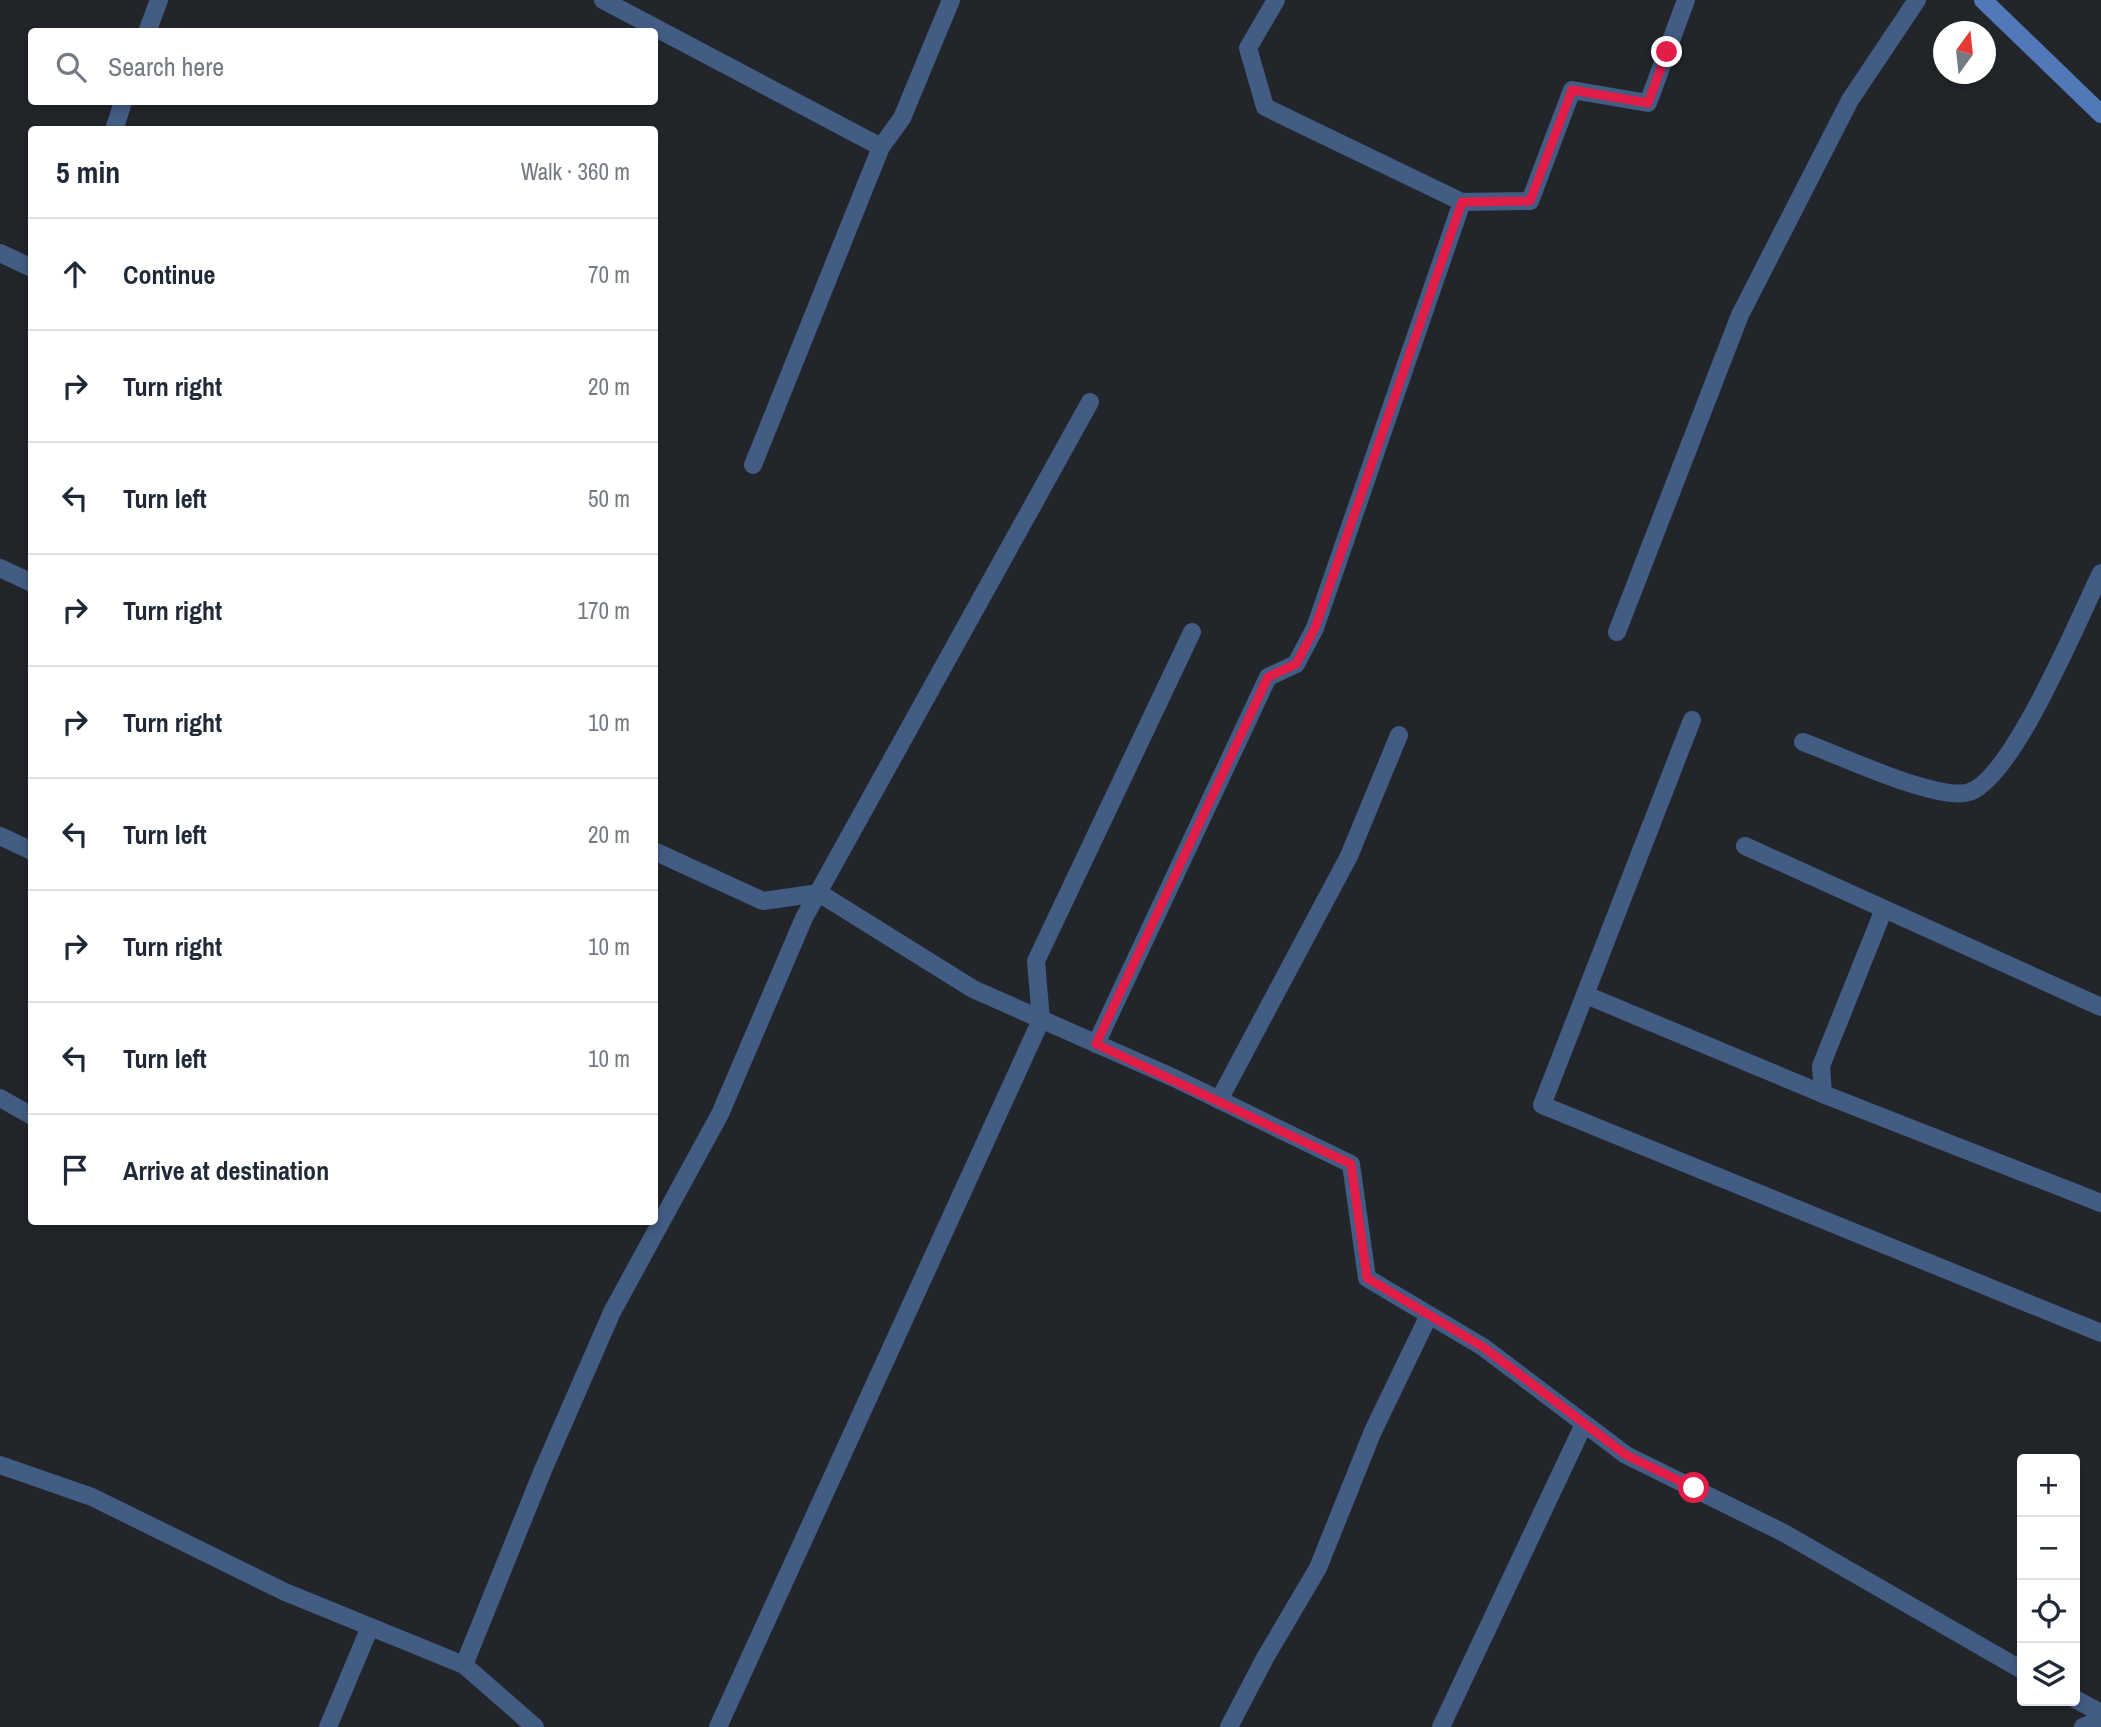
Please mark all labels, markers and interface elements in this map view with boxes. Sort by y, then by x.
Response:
north arrow [1933,21,1996,84]
search box [28,28,658,105]
route end [1651,36,1682,67]
icon: search [52,48,90,86]
text: Search here [108,49,224,84]
text: 5 min [56,152,120,192]
text: Walk · 360 m [521,156,630,187]
icon: ahead [56,255,94,293]
text: Continue [123,257,215,292]
text: 70 m [588,259,630,290]
icon: right [56,367,94,405]
text: Turn right [123,369,222,404]
text: 20 m [588,371,630,402]
icon: left [56,479,94,517]
text: Turn left [123,481,207,516]
text: 50 m [588,483,630,514]
icon: right [56,591,94,629]
text: Turn right [123,593,222,628]
text: 170 m [578,595,630,626]
icon: right [56,703,94,741]
text: Turn right [123,705,222,740]
text: 10 m [588,707,630,738]
icon: left [56,815,94,853]
text: Turn left [123,817,207,852]
text: 20 m [588,819,630,850]
icon: right [56,927,94,965]
text: Turn right [123,929,222,964]
text: 10 m [588,931,630,962]
icon: left [56,1039,94,1077]
text: Turn left [123,1041,207,1076]
text: 10 m [588,1043,630,1074]
icon: arrive [56,1151,94,1189]
text: Arrive at destination [123,1153,329,1188]
map controls [2017,1454,2080,1706]
button: + [2017,1454,2080,1517]
route start [1678,1472,1709,1503]
button: − [2017,1517,2080,1580]
button: locate [2017,1580,2080,1643]
button: layers [2017,1643,2080,1706]

